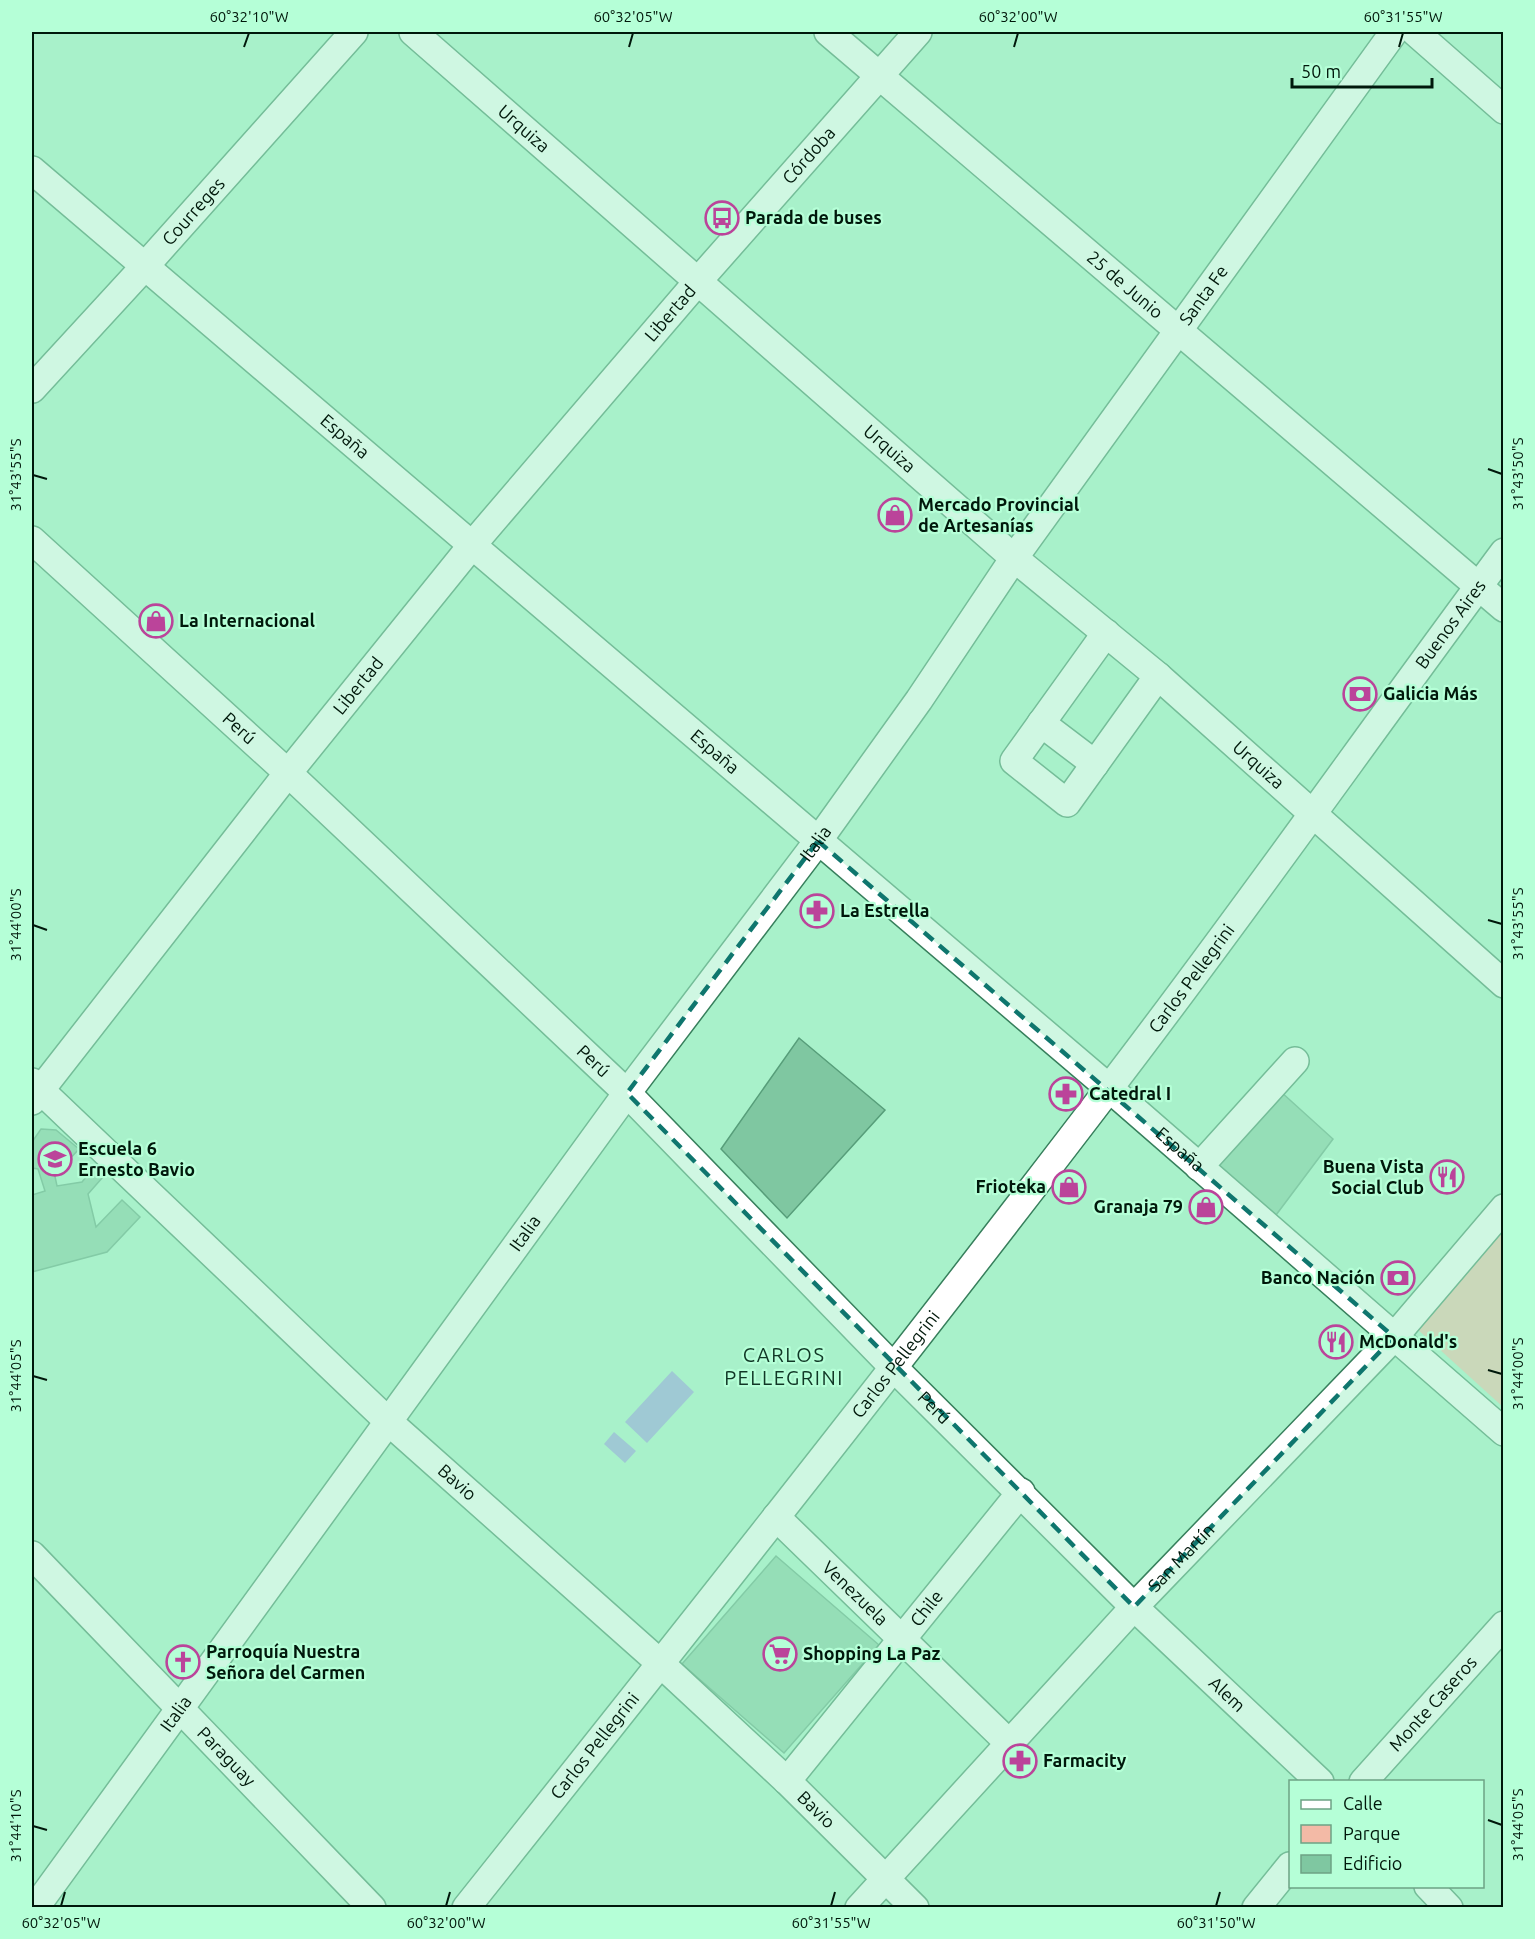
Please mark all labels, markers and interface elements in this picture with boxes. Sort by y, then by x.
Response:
text: 60°32'10"W [209,8,289,25]
text: 60°32'05"W [593,8,673,25]
text: 60°32'00"W [978,8,1058,25]
text: 60°31'55"W [1363,8,1443,25]
scale bar [1292,51,1432,89]
text: 50 m [1301,61,1341,81]
street label: Urquiza [494,100,554,156]
street label: Córdoba [778,122,839,187]
street label: Courreges [158,173,228,249]
bus stop icon: Parada de buses [704,200,740,236]
place label: Parada de buses [745,207,882,227]
street label: 25 de Junio [1083,246,1168,322]
street label: Santa Fe [1175,261,1231,328]
street label: Libertad [640,281,699,345]
street label: España [317,410,374,462]
street label: Urquiza [860,420,920,476]
text: 31°43'50"S [1509,437,1526,511]
text: 31°43'55"S [7,438,24,512]
place label: Mercado Provincial de Artesanías [918,494,1080,535]
shop icon: Mercado Provincial de Artesanías [877,497,913,533]
street label: Buenos Aires [1411,575,1489,672]
shop icon: La Internacional [138,603,174,639]
place label: La Internacional [179,610,316,630]
street label: Libertad [329,653,387,718]
bank icon: Galicia Más [1342,676,1378,712]
place label: Galicia Más [1383,683,1478,703]
street label: Perú [219,708,260,748]
street label: España [687,725,744,777]
street label: Urquiza [1229,736,1289,792]
street label: Italia [795,821,835,865]
text: 31°43'55"S [1509,887,1526,961]
text: 31°44'00"S [7,888,24,962]
pharmacy icon: La Estrella [799,893,835,929]
place label: La Estrella [840,900,930,920]
street label: Carlos Pellegrini [1144,920,1238,1036]
street label: Perú [574,1040,614,1081]
pharmacy icon: Catedral I [1048,1076,1084,1112]
place label: Catedral I [1089,1083,1171,1103]
street label: España [1152,1123,1209,1175]
place label: Escuela 6 Ernesto Bavio [78,1138,195,1179]
school or university icon: Escuela 6 Ernesto Bavio [37,1141,73,1177]
place label: Buena Vista Social Club [1323,1156,1424,1197]
restaurant icon: Buena Vista Social Club [1429,1159,1465,1195]
shop icon: Frioteka [1051,1169,1087,1205]
place label: Frioteka [975,1176,1046,1196]
shop icon: Granaja 79 [1188,1189,1224,1225]
place label: Granaja 79 [1094,1196,1183,1216]
street label: Italia [505,1211,544,1254]
bank icon: Banco Nación [1380,1260,1416,1296]
place label: Banco Nación [1261,1267,1375,1287]
street label: Carlos Pellegrini [847,1306,943,1421]
restaurant icon: McDonald's [1318,1324,1354,1360]
place label: McDonald's [1359,1331,1457,1351]
text: 31°44'00"S [1509,1337,1526,1411]
text: 31°44'05"S [7,1339,24,1413]
district label: CARLOS PELLEGRINI [724,1343,844,1389]
street label: Perú [914,1387,955,1427]
street label: Bavio [434,1460,481,1504]
street label: San Martín [1143,1519,1218,1595]
street label: Venezuela [819,1557,893,1629]
street label: Chile [905,1586,946,1630]
supermarket icon: Shopping La Paz [762,1636,798,1672]
place label: Parroquía Nuestra Señora del Carmen [206,1641,365,1682]
place label: Shopping La Paz [803,1643,941,1663]
church icon: Parroquía Nuestra Señora del Carmen [165,1644,201,1680]
street label: Monte Caseros [1385,1651,1480,1755]
street label: Alem [1206,1672,1250,1715]
street label: Carlos Pellegrini [546,1688,642,1803]
street label: Italia [156,1691,195,1735]
street label: Paraguay [194,1722,260,1790]
pharmacy icon: Farmacity [1002,1743,1038,1779]
place label: Farmacity [1043,1750,1127,1770]
legend [1289,1780,1484,1888]
street label: Bavio [794,1786,840,1832]
text: 31°44'05"S [1509,1788,1526,1862]
text: 31°44'10"S [7,1789,24,1863]
text: Calle [1343,1793,1383,1813]
text: Parque [1343,1823,1400,1843]
text: Edificio [1343,1853,1402,1873]
text: 60°32'05"W [21,1914,101,1931]
text: 60°32'00"W [406,1914,486,1931]
text: 60°31'55"W [791,1914,871,1931]
text: 60°31'50"W [1176,1914,1256,1931]

